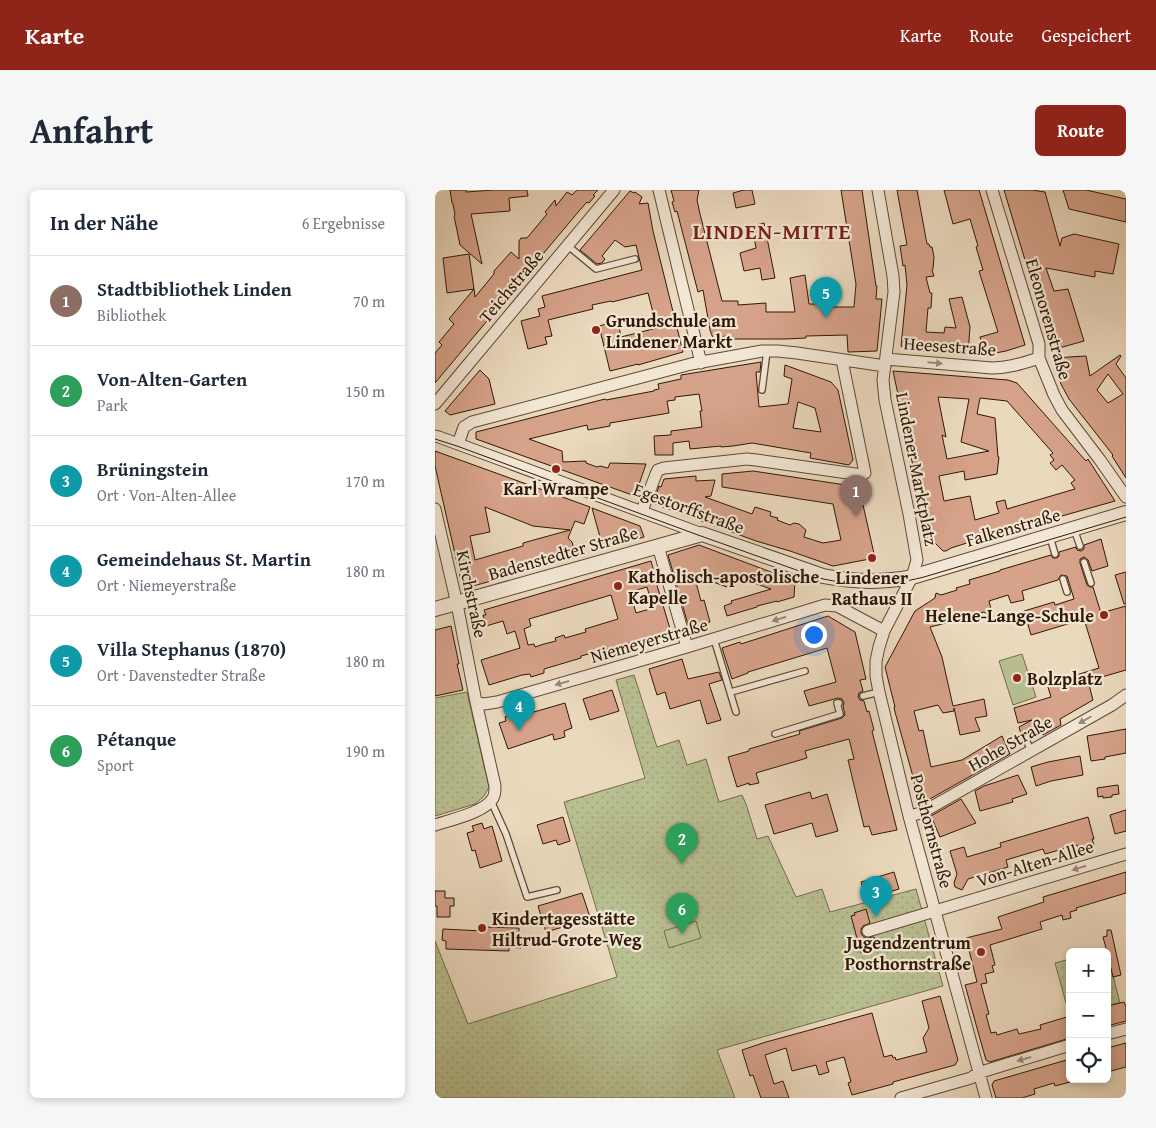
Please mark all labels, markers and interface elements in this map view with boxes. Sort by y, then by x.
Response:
text: Karte [25,18,84,53]
text: Karte [900,22,941,49]
text: Route [969,22,1014,49]
text: Gespeichert [1042,22,1131,49]
text: Anfahrt [30,105,153,156]
button: Route [1035,105,1126,156]
text: In der Nähe [50,207,158,238]
text: 6 Ergebnisse [302,211,385,235]
district label: LINDEN-MITTE [693,215,851,247]
street label: Teichstraße [472,243,550,329]
street label: Eleonorenstraße [1019,255,1079,383]
text: Stadtbibliothek Linden [97,275,292,303]
pin: 5 [810,277,842,318]
text: 1 [62,289,70,313]
text: 70 m [353,289,385,313]
text: Bibliothek [97,303,166,327]
place label: Grundschule am Lindener Markt [606,307,737,355]
marker: Grundschule am Lindener Markt [590,324,602,336]
street label: Heesestraße [903,329,997,363]
one-way arrow [927,359,943,367]
text: Von-Alten-Garten [97,365,247,393]
text: 2 [62,379,70,403]
text: 150 m [345,379,385,403]
street label: Lindener Marktplatz [889,390,945,548]
text: Park [97,393,128,417]
text: Brüningstein [97,455,209,483]
marker: Karl Wrampe [550,463,562,475]
text: 3 [62,469,70,493]
text: 170 m [345,469,385,493]
place label: Karl Wrampe [503,475,609,502]
street label: Egestorffstraße [630,475,748,541]
pin: 1 [840,475,872,516]
text: Ort · Von-Alten-Allee [97,483,236,507]
street label: Falkenstraße [963,501,1063,553]
street label: Badenstedter Straße [485,519,641,587]
text: Gemeindehaus St. Martin [97,545,311,573]
street label: Kirchstraße [450,548,494,640]
marker: Lindener Rathaus II [866,552,878,564]
text: 4 [62,559,70,583]
text: 180 m [345,559,385,583]
place label: Katholisch-apostolische Kapelle [628,563,819,611]
place label: Lindener Rathaus II [831,564,913,612]
text: Ort · Niemeyerstraße [97,573,236,597]
marker: Katholisch-apostolische Kapelle [612,580,624,592]
place label: Helene-Lange-Schule [925,602,1094,629]
marker: Helene-Lange-Schule [1098,609,1110,621]
street label: Niemeyerstraße [587,610,711,670]
one-way arrow [771,616,786,623]
your location [801,622,827,648]
text: Villa Stephanus (1870) [97,635,286,663]
text: 5 [62,649,70,673]
text: 180 m [345,649,385,673]
text: Ort · Davenstedter Straße [97,663,265,687]
place label: Bolzplatz [1027,665,1103,692]
marker: Bolzplatz [1011,672,1023,684]
one-way arrow [555,680,570,688]
pin: 4 [503,690,535,731]
street label: Hohe Straße [963,708,1057,778]
one-way arrow [1078,716,1091,725]
text: Pétanque [97,725,176,753]
text: 6 [62,739,70,763]
text: 190 m [345,739,385,763]
text: Sport [97,753,134,777]
street label: Posthornstraße [904,771,960,891]
pin: 2 [666,823,698,864]
street label: Von-Alten-Allee [973,832,1097,894]
one-way arrow [1072,864,1087,872]
pin: 3 [860,876,892,917]
pin: 6 [666,893,698,934]
place label: Kindertagesstätte Hiltrud-Grote-Weg [492,905,642,953]
marker: Kindertagesstätte Hiltrud-Grote-Weg [476,922,488,934]
place label: Jugendzentrum Posthornstraße [843,929,972,977]
marker: Jugendzentrum Posthornstraße [975,946,987,958]
map controls [1066,948,1111,1083]
button: + [1066,948,1111,993]
button: − [1066,993,1111,1038]
button: locate [1066,1038,1111,1083]
one-way arrow [1016,1056,1031,1064]

